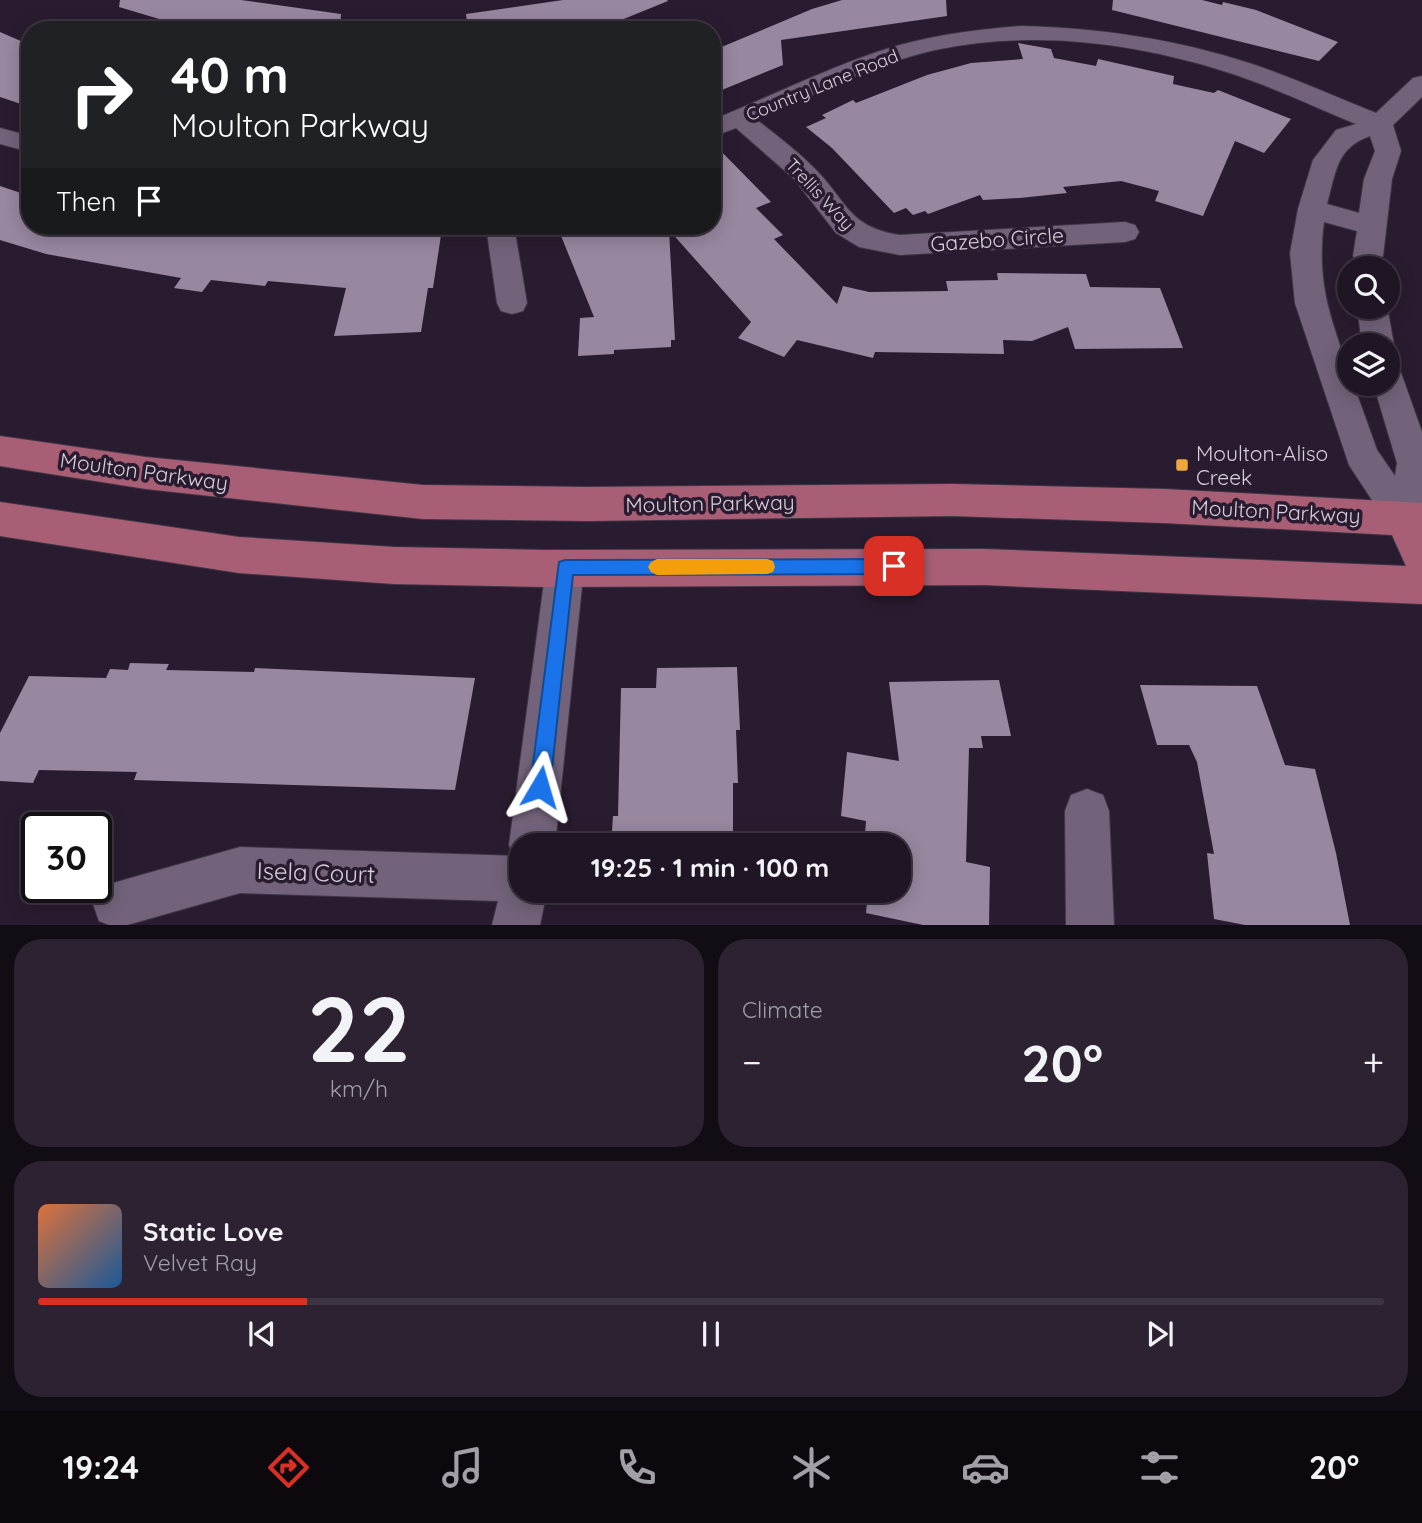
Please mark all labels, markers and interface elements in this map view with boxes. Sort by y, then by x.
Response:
text: 40 m [171,44,289,105]
street label: Country Lane Road [743,44,901,126]
icon: right [56,49,147,140]
text: Moulton Parkway [171,105,429,145]
street label: Trellis Way [781,153,859,235]
icon: arrive [130,182,168,220]
text: Then [56,185,116,218]
street label: Gazebo Circle [929,221,1065,257]
map controls [1337,256,1400,396]
button: search [1337,256,1400,319]
button: layers [1337,333,1400,396]
place label: Moulton-Aliso Creek [1196,440,1328,490]
street label: Moulton Parkway [58,446,230,496]
marker: Moulton-Aliso Creek [1174,457,1190,473]
street label: Moulton Parkway [625,489,795,517]
street label: Moulton Parkway [1191,494,1361,528]
pin [864,536,924,596]
icon: arrive [875,547,913,585]
position arrow [503,750,577,824]
speed limit sign: 30 [21,812,112,903]
text: 19:25 · 1 min · 100 m [591,851,829,884]
street label: Isela Court [256,855,376,889]
text: 22 [307,971,411,1085]
text: Climate [742,995,823,1024]
text: 20° [1021,1030,1103,1095]
text: − [742,1038,762,1086]
text: + [1363,1038,1384,1086]
text: km/h [330,1074,388,1103]
text: Static Love [143,1215,284,1248]
text: Velvet Ray [143,1248,257,1277]
icon: previous [243,1315,281,1353]
icon: pause [692,1315,730,1353]
icon: next [1141,1315,1179,1353]
icon: directions [264,1443,313,1492]
icon: music [438,1443,487,1492]
icon: phone [612,1443,661,1492]
icon: climate [787,1443,836,1492]
icon: car [961,1443,1010,1492]
icon: filters [1135,1443,1184,1492]
text: 19:24 [63,1447,139,1487]
text: 20° [1309,1447,1359,1487]

